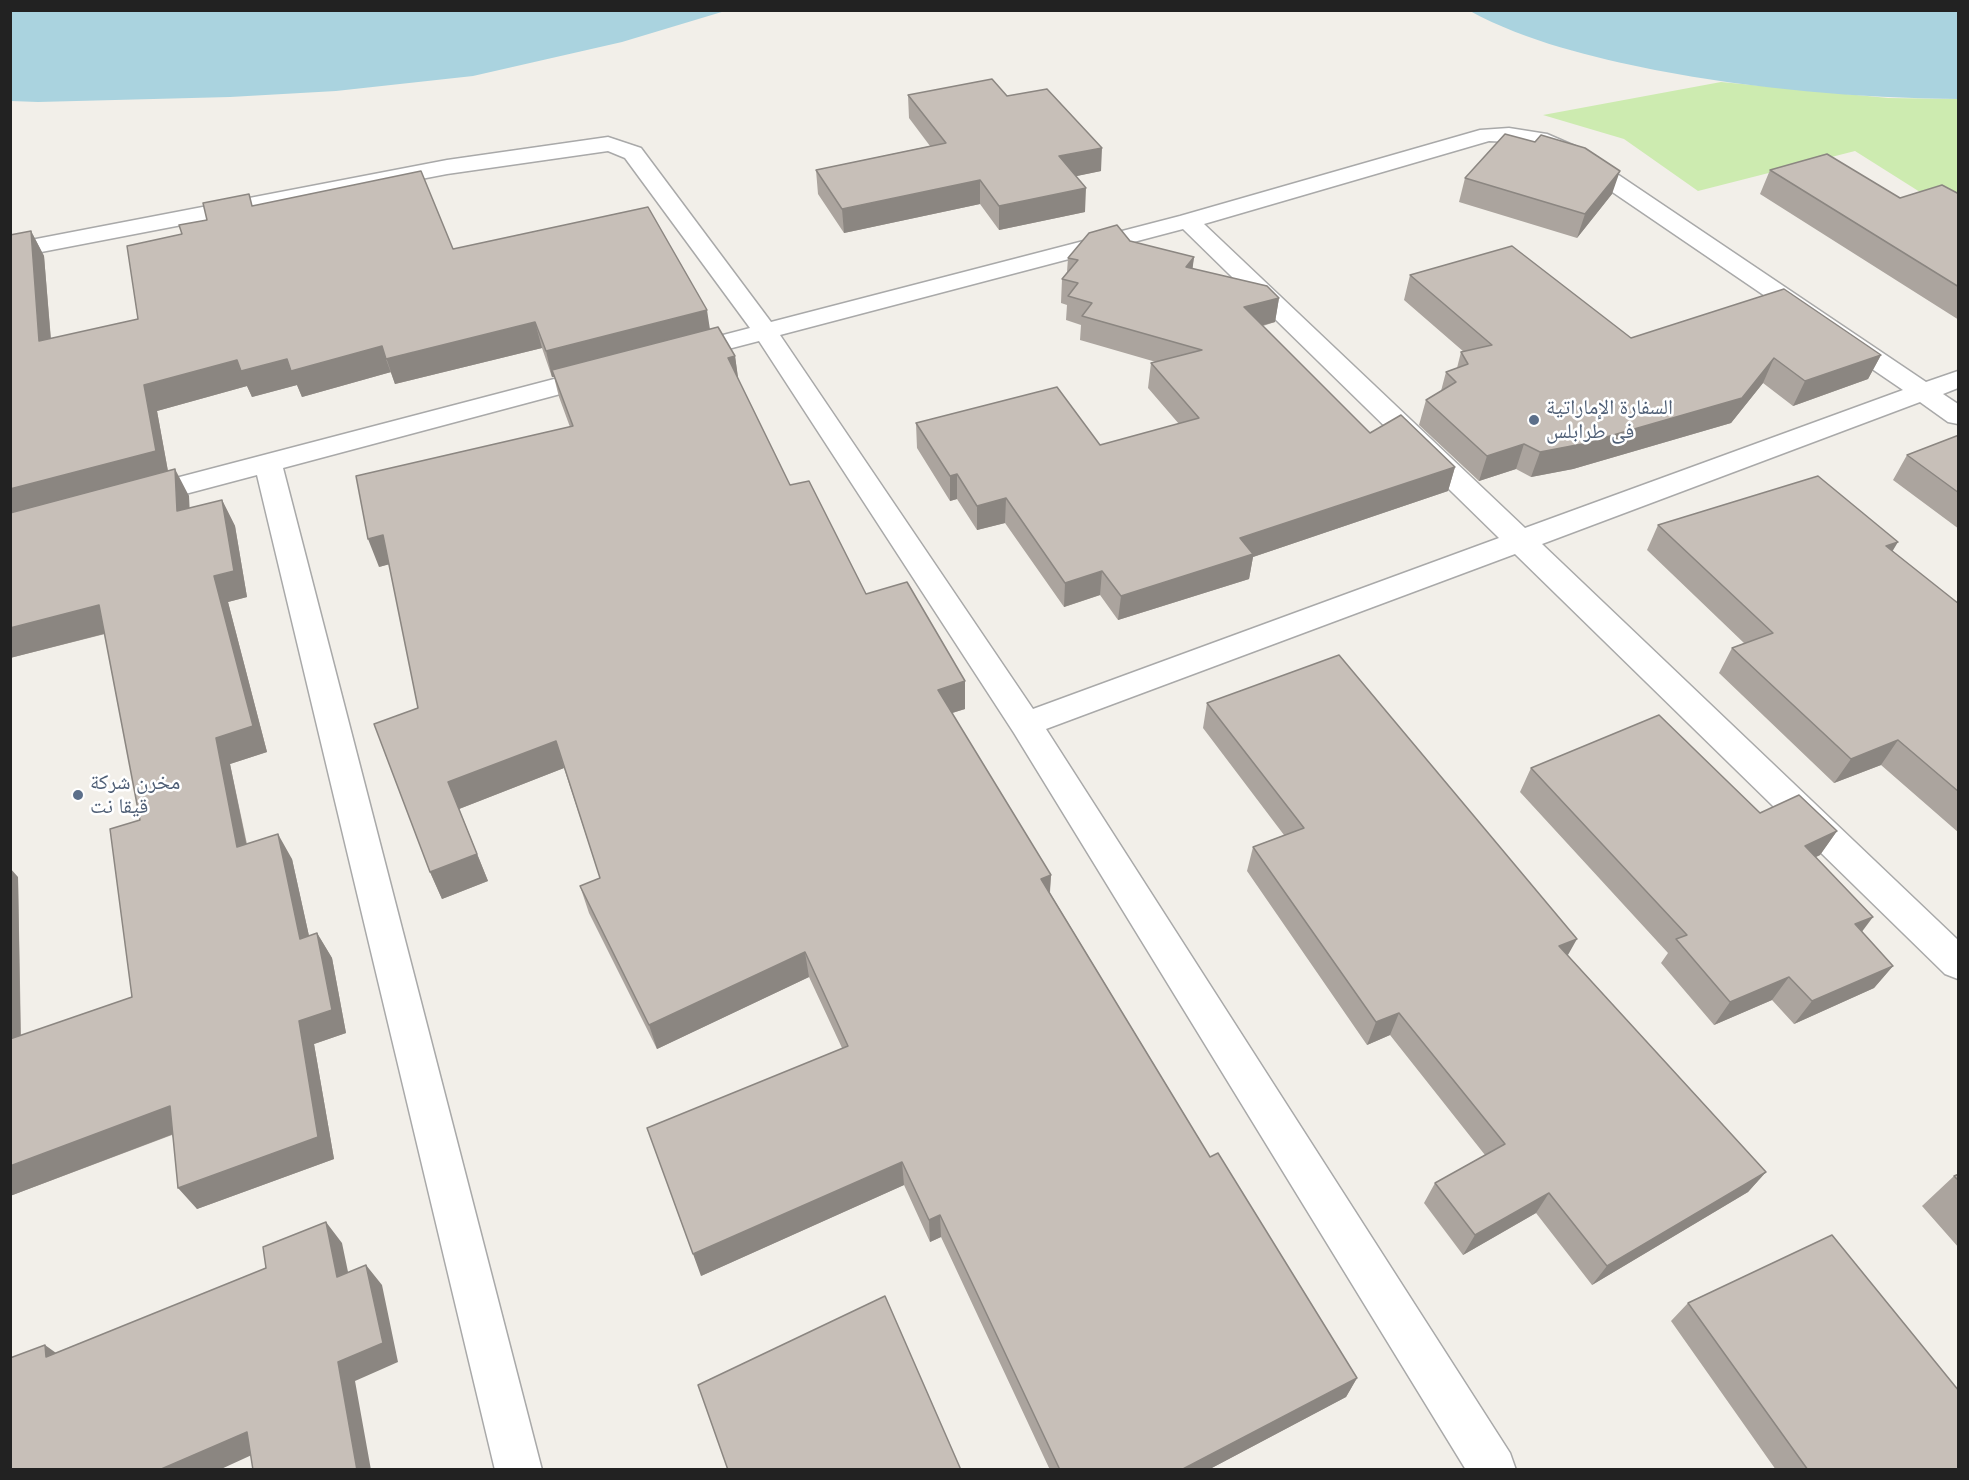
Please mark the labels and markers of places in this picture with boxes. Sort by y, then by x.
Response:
place label: السفارة الإماراتية فى طرابلس [1546,395,1673,445]
marker: السفارة الإماراتية فى طرابلس [1527,413,1541,427]
place label: مخرن شركة قيقا نت [90,770,180,820]
marker: مخرن شركة قيقا نت [71,788,85,802]

